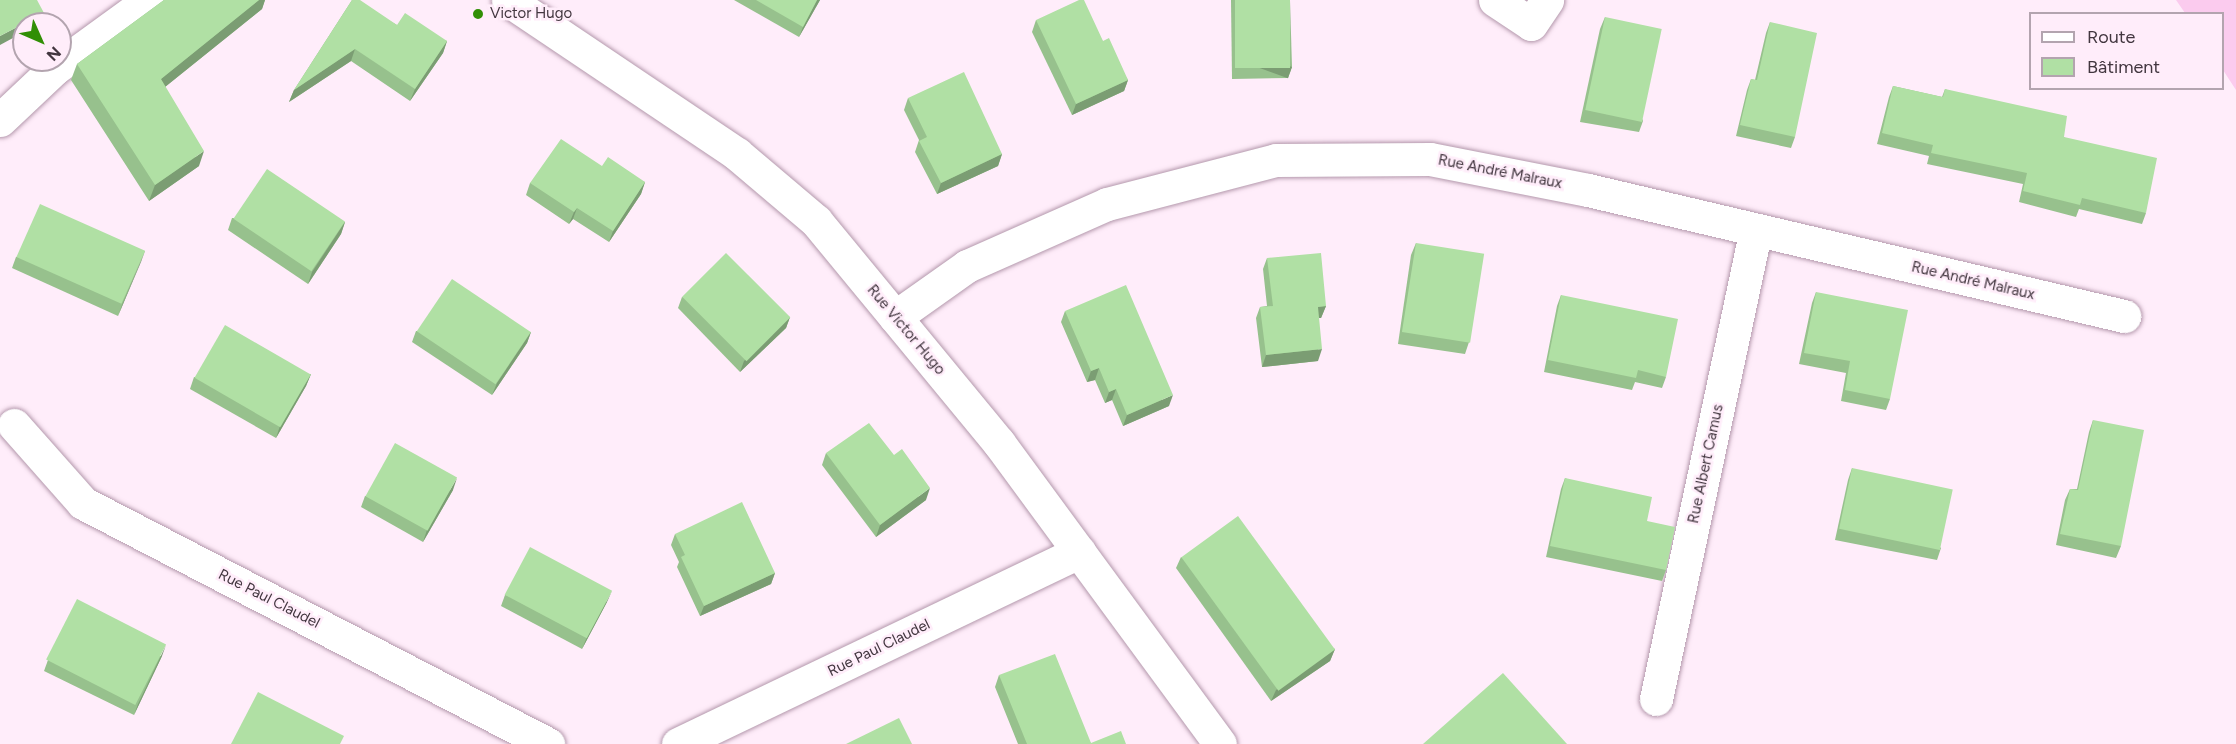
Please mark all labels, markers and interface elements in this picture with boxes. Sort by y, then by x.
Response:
place label: Victor Hugo [490,5,572,23]
marker: Victor Hugo [471,7,485,21]
north arrow [12,12,72,72]
legend [2029,12,2224,90]
text: Route [2087,26,2135,48]
text: N [43,43,65,65]
text: Bâtiment [2087,56,2160,78]
street label: Rue André Malraux [1437,151,1563,193]
street label: Rue André Malraux [1910,258,2036,304]
street label: Rue Victor Hugo [863,281,949,379]
street label: Rue Albert Camus [1685,403,1727,525]
street label: Rue Paul Claudel [215,566,323,632]
street label: Rue Paul Claudel [825,615,933,681]

